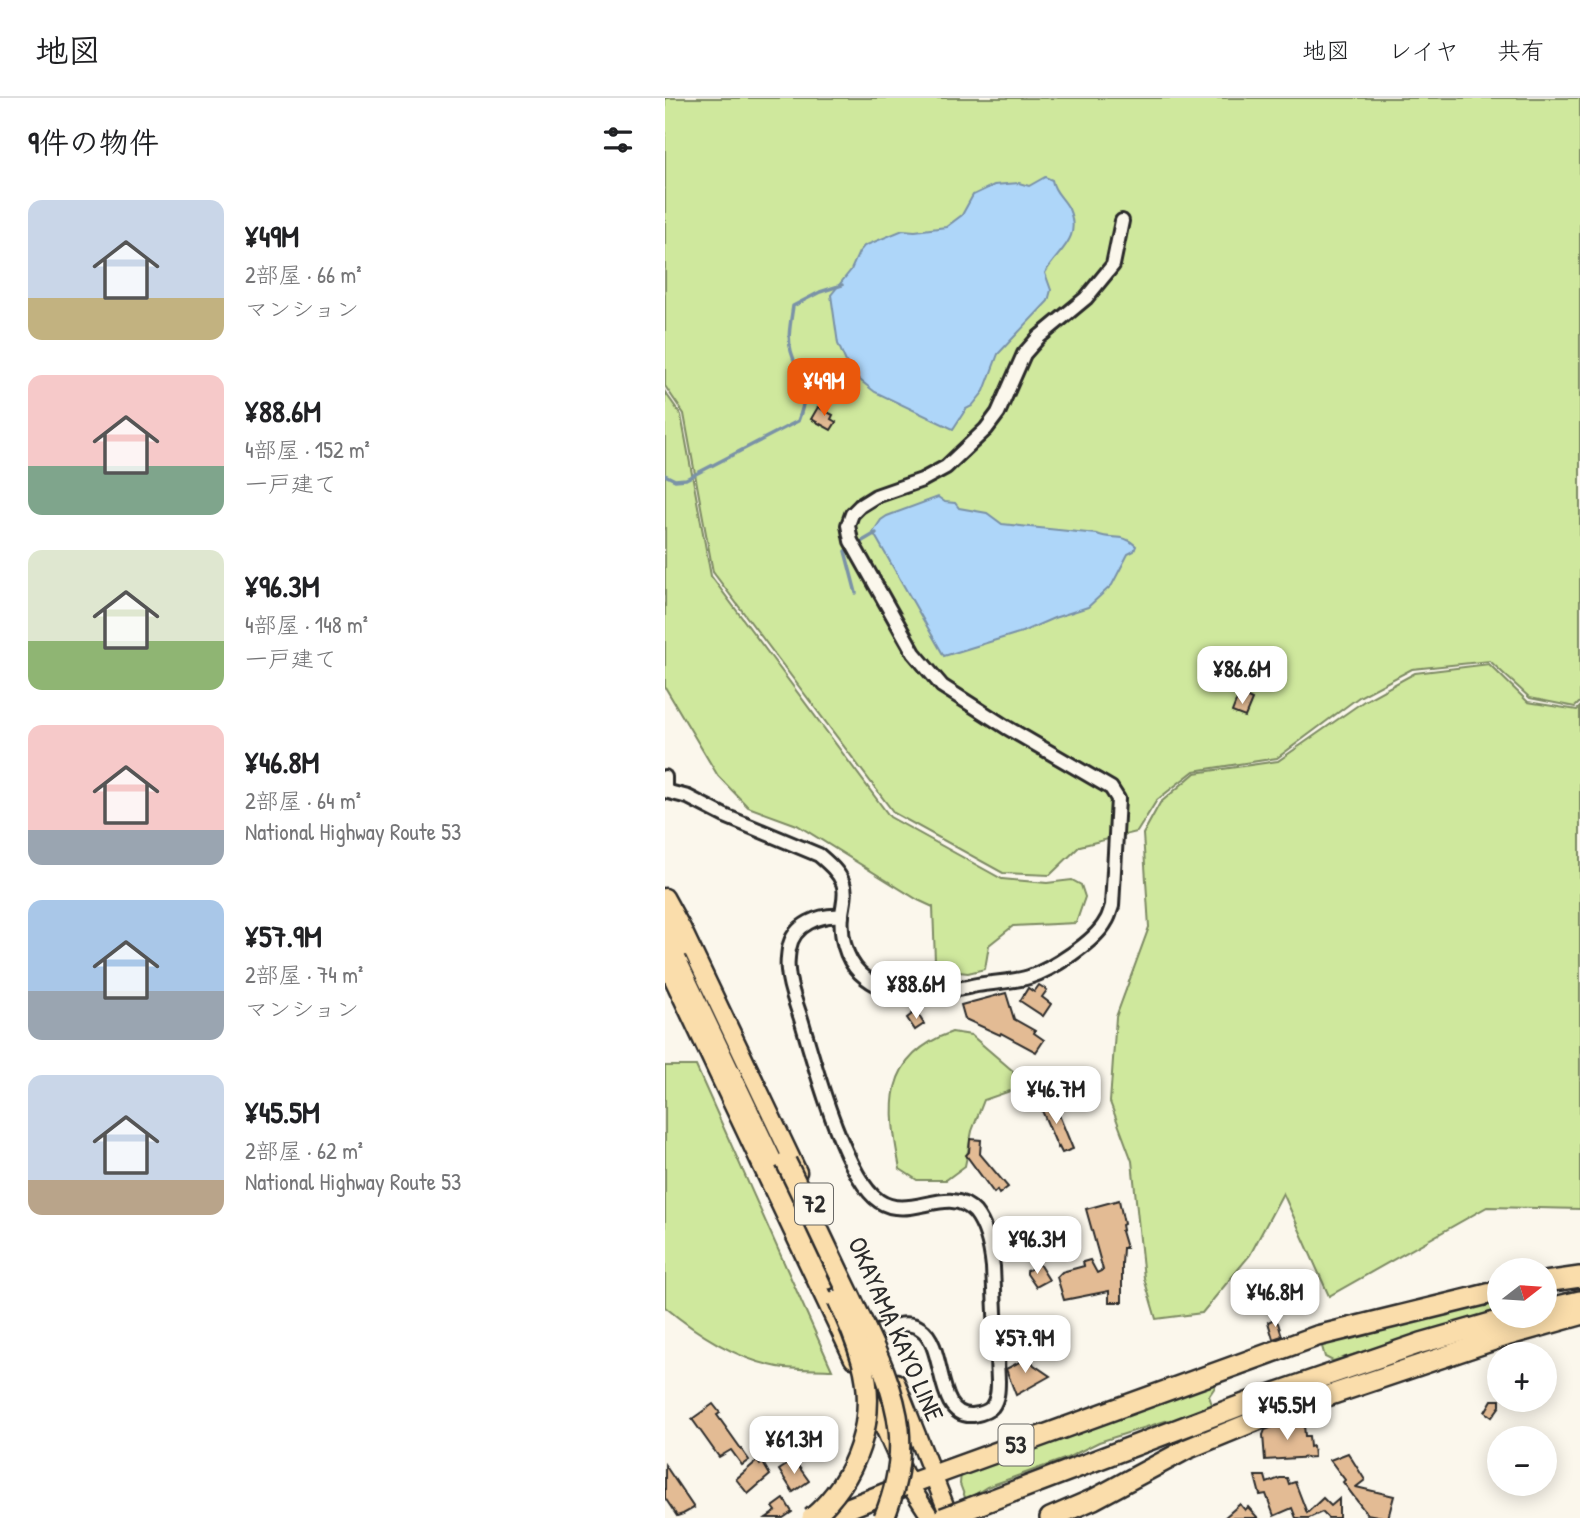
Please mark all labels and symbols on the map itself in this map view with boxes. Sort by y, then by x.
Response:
pin: ¥49M [783,358,865,418]
pin: ¥86.6M [1185,646,1299,706]
pin: ¥88.6M [859,962,973,1021]
pin: ¥46.7M [999,1066,1113,1126]
road number: 72 [795,1184,833,1224]
pin: ¥96.3M [980,1216,1094,1276]
street label: OKAYAMA KAYO LINE [840,1231,953,1427]
north arrow [1487,1258,1557,1328]
pin: ¥46.8M [1218,1270,1332,1329]
pin: ¥57.9M [968,1316,1082,1375]
pin: ¥45.5M [1230,1382,1344,1442]
pin: ¥61.3M [737,1416,851,1476]
road number: 53 [999,1424,1033,1465]

